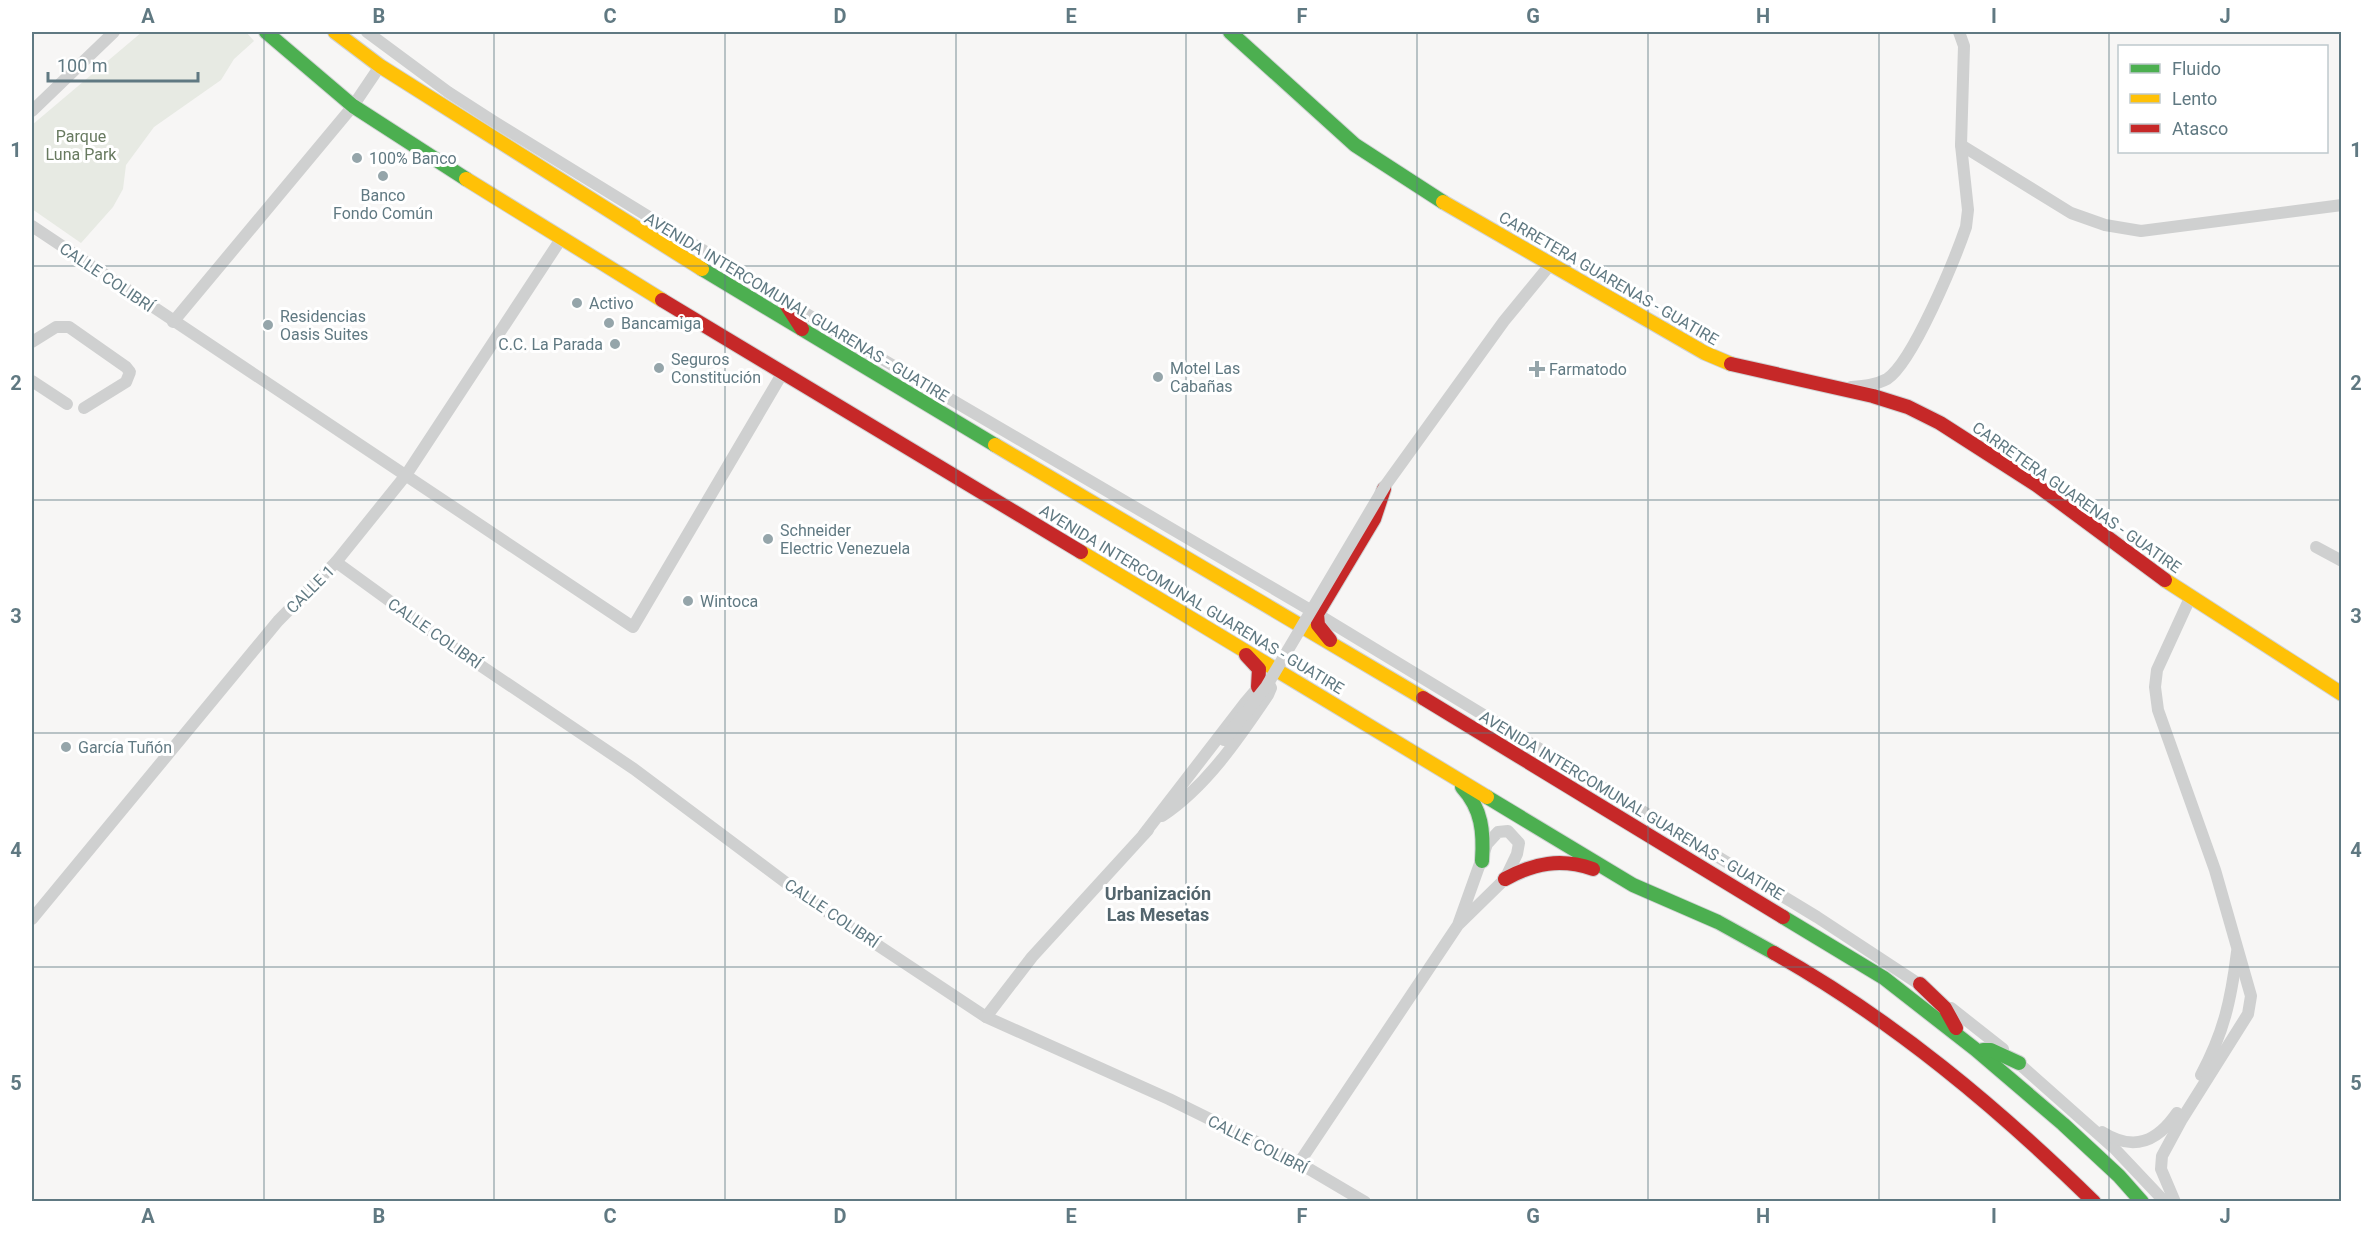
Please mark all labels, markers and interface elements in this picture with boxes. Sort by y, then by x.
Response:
text: A [141,4,155,28]
text: B [373,4,385,28]
text: C [603,4,617,28]
text: D [834,4,847,28]
text: E [1065,4,1077,28]
text: F [1297,4,1308,28]
text: G [1526,4,1540,28]
text: H [1756,4,1770,28]
text: I [1991,4,1997,28]
text: J [2219,4,2231,28]
scale bar [48,45,198,83]
legend [2118,45,2328,153]
text: 100 m [57,55,108,76]
text: Fluido [2172,58,2221,79]
text: Lento [2172,88,2217,109]
text: Atasco [2172,118,2228,139]
park label: Parque Luna Park [46,127,117,164]
text: 1 [10,138,22,162]
text: 1 [2350,138,2362,162]
place label: 100% Banco [369,149,457,168]
marker: 100% Banco [350,151,364,165]
marker: Banco Fondo Común [376,169,390,183]
place label: Banco Fondo Común [333,186,433,223]
street label: CARRETERA GUARENAS - GUATIRE [1496,208,1722,349]
street label: AVENIDA INTERCOMUNAL GUARENAS - GUATIRE [641,209,952,406]
street label: CALLE COLIBRÍ [56,239,158,316]
place label: Activo [589,294,634,313]
marker: Activo [570,296,584,310]
place label: Residencias Oasis Suites [280,307,368,344]
place label: Bancamiga [621,314,701,333]
marker: Bancamiga [602,316,616,330]
marker: Residencias Oasis Suites [261,318,275,332]
place label: C.C. La Parada [498,335,603,354]
marker: C.C. La Parada [608,337,622,351]
place label: Seguros Constitución [671,350,761,387]
place label: Motel Las Cabañas [1170,359,1240,396]
place label: Farmatodo [1549,360,1627,379]
marker: Seguros Constitución [652,361,666,375]
marker: Farmatodo [1530,362,1544,376]
marker: Motel Las Cabañas [1151,370,1165,384]
text: 2 [10,371,22,395]
text: 2 [2350,371,2362,395]
street label: CARRETERA GUARENAS - GUATIRE [1969,418,2185,577]
street label: AVENIDA INTERCOMUNAL GUARENAS - GUATIRE [1036,501,1347,698]
place label: Schneider Electric Venezuela [780,521,910,558]
marker: Schneider Electric Venezuela [761,532,775,546]
street label: CALLE 1 [282,561,338,617]
place label: Wintoca [700,592,758,611]
street label: CALLE COLIBRÍ [384,594,486,673]
marker: Wintoca [681,594,695,608]
text: 3 [10,604,22,628]
text: 3 [2350,604,2362,628]
street label: AVENIDA INTERCOMUNAL GUARENAS - GUATIRE [1476,707,1787,904]
place label: García Tuñón [78,738,172,757]
marker: García Tuñón [59,740,73,754]
text: 4 [10,838,22,862]
text: 4 [2350,838,2362,862]
street label: CALLE COLIBRÍ [781,875,883,952]
district label: Urbanización Las Mesetas [1105,883,1211,925]
text: 5 [10,1071,22,1095]
text: 5 [2350,1071,2362,1095]
street label: CALLE COLIBRÍ [1205,1111,1312,1178]
text: A [141,1204,155,1228]
text: B [373,1204,385,1228]
text: C [603,1204,617,1228]
text: D [834,1204,847,1228]
text: E [1065,1204,1077,1228]
text: F [1297,1204,1308,1228]
text: G [1526,1204,1540,1228]
text: H [1756,1204,1770,1228]
text: I [1991,1204,1997,1228]
text: J [2219,1204,2231,1228]

